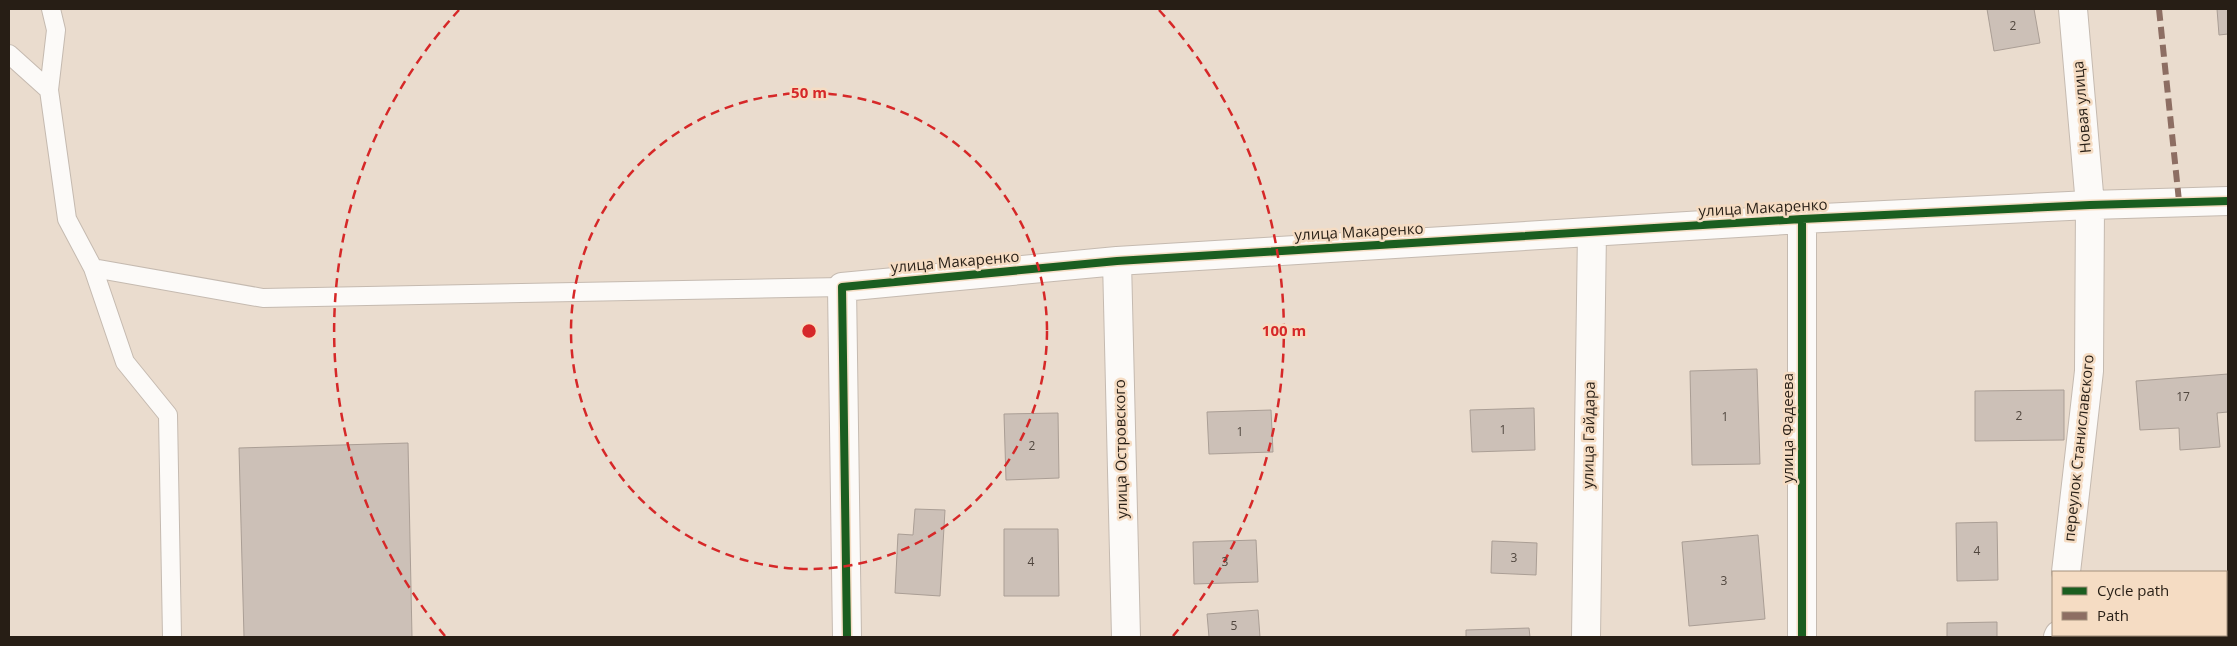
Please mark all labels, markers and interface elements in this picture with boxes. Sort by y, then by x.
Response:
house number: 2 [2010,17,2017,34]
street label: Новая улица [2067,60,2095,154]
text: 50 m [791,82,827,102]
street label: улица Макаренко [1698,194,1828,220]
street label: улица Макаренко [1294,218,1424,244]
street label: улица Макаренко [890,245,1020,277]
text: 100 m [1262,320,1306,340]
centre of rings [800,322,818,340]
street label: переулок Станиславского [2058,353,2098,542]
street label: улица Фадеева [1777,373,1797,483]
street label: улица Островского [1109,379,1131,519]
street label: улица Гайдара [1577,381,1599,489]
house number: 17 [2176,388,2190,405]
house number: 2 [2016,407,2023,424]
house number: 1 [1722,408,1728,425]
house number: 1 [1500,421,1506,438]
house number: 1 [1237,423,1243,440]
house number: 2 [1029,437,1036,454]
house number: 4 [1974,542,1981,559]
house number: 3 [1511,549,1518,566]
house number: 4 [1028,553,1035,570]
house number: 3 [1222,553,1229,570]
legend [2052,571,2227,636]
house number: 3 [1721,572,1728,589]
text: Cycle path [2097,580,2169,600]
text: Path [2097,605,2129,625]
house number: 5 [1231,617,1238,634]

